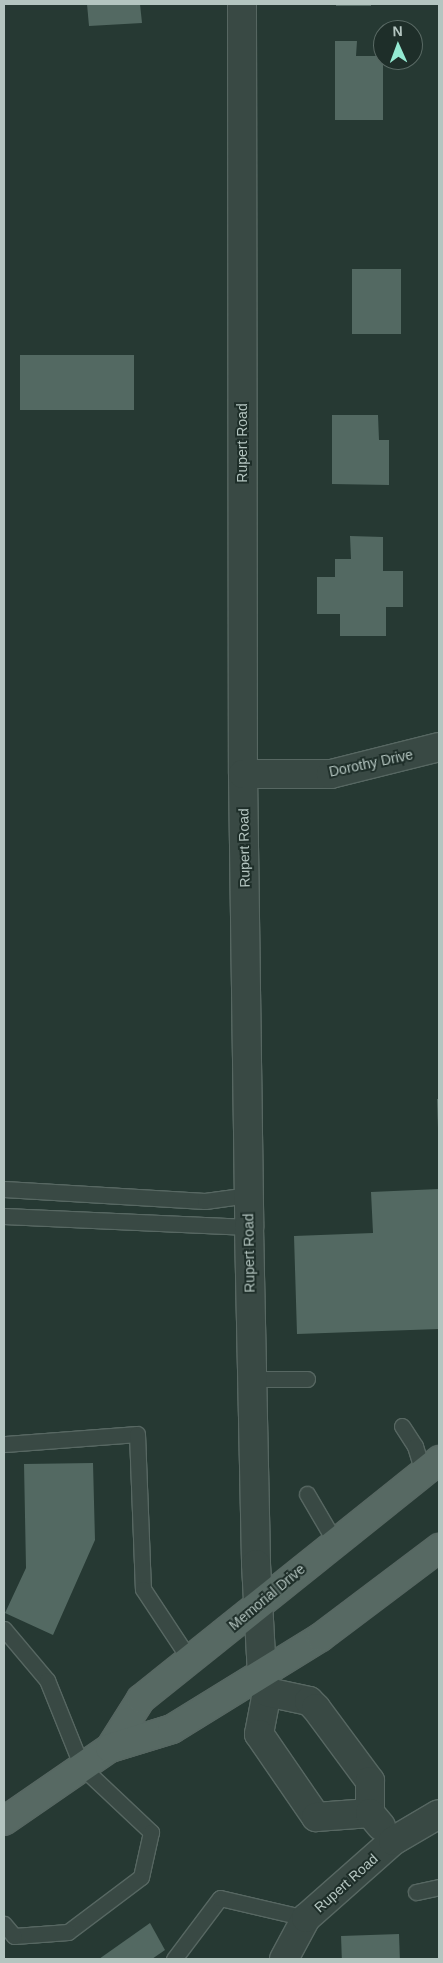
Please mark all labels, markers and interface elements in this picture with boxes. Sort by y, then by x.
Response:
north arrow [373,20,423,70]
text: N [392,23,403,39]
street label: Rupert Road [234,403,250,483]
street label: Dorothy Drive [327,746,415,780]
street label: Rupert Road [235,808,253,888]
street label: Rupert Road [240,1213,258,1293]
street label: Memorial Drive [226,1560,308,1634]
street label: Rupert Road [311,1850,381,1916]

